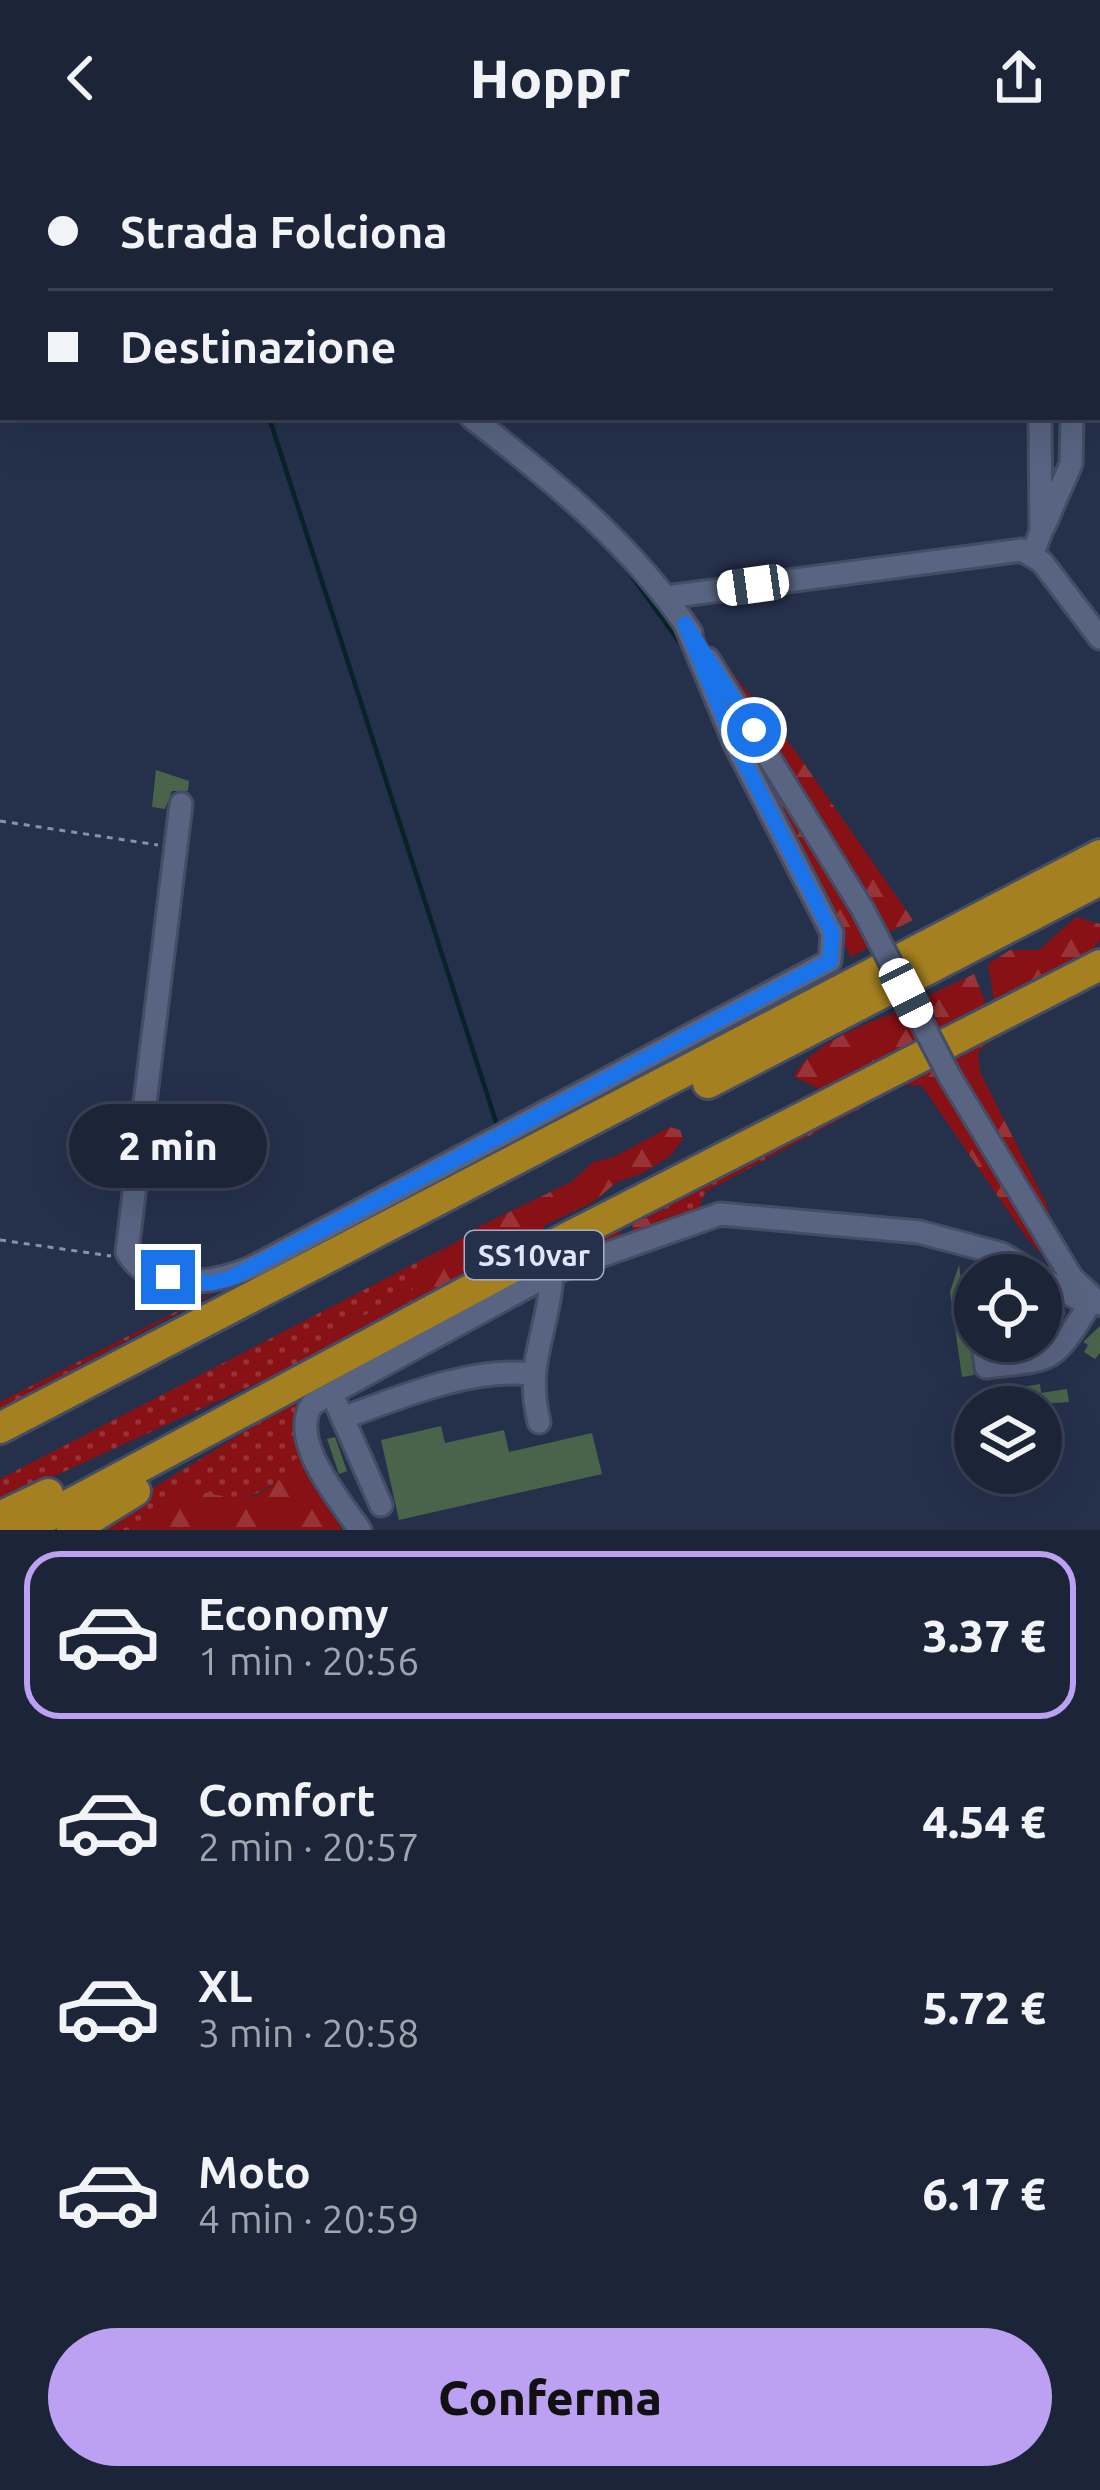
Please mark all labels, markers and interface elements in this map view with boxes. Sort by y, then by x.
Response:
icon: back [48,45,114,111]
icon: share [986,45,1052,111]
text: Hoppr [470,48,630,108]
text: Strada Folciona [120,206,448,257]
text: Destinazione [120,321,397,372]
car [715,562,791,608]
route start [727,703,781,757]
car [874,953,938,1033]
callout: 2 min [69,1103,267,1187]
text: 2 min [118,1124,218,1167]
road number: SS10var [465,1231,603,1279]
route end [141,1250,195,1304]
map controls [954,1254,1062,1494]
button: locate [954,1254,1062,1362]
button: layers [954,1386,1062,1494]
icon: car [54,1581,162,1689]
text: Economy [198,1588,389,1639]
text: 3.37 € [923,1610,1046,1661]
text: 1 min · 20:56 [198,1639,419,1682]
icon: car [54,1767,162,1875]
text: Comfort [198,1774,375,1825]
text: 4.54 € [923,1796,1046,1847]
text: 2 min · 20:57 [198,1825,419,1868]
icon: car [54,1953,162,2061]
text: XL [198,1960,252,2011]
text: 5.72 € [923,1982,1046,2033]
text: 3 min · 20:58 [198,2011,419,2054]
icon: car [54,2139,162,2247]
text: Moto [198,2146,311,2197]
text: 6.17 € [923,2168,1046,2219]
text: 4 min · 20:59 [198,2197,419,2240]
button: Conferma [48,2328,1052,2466]

